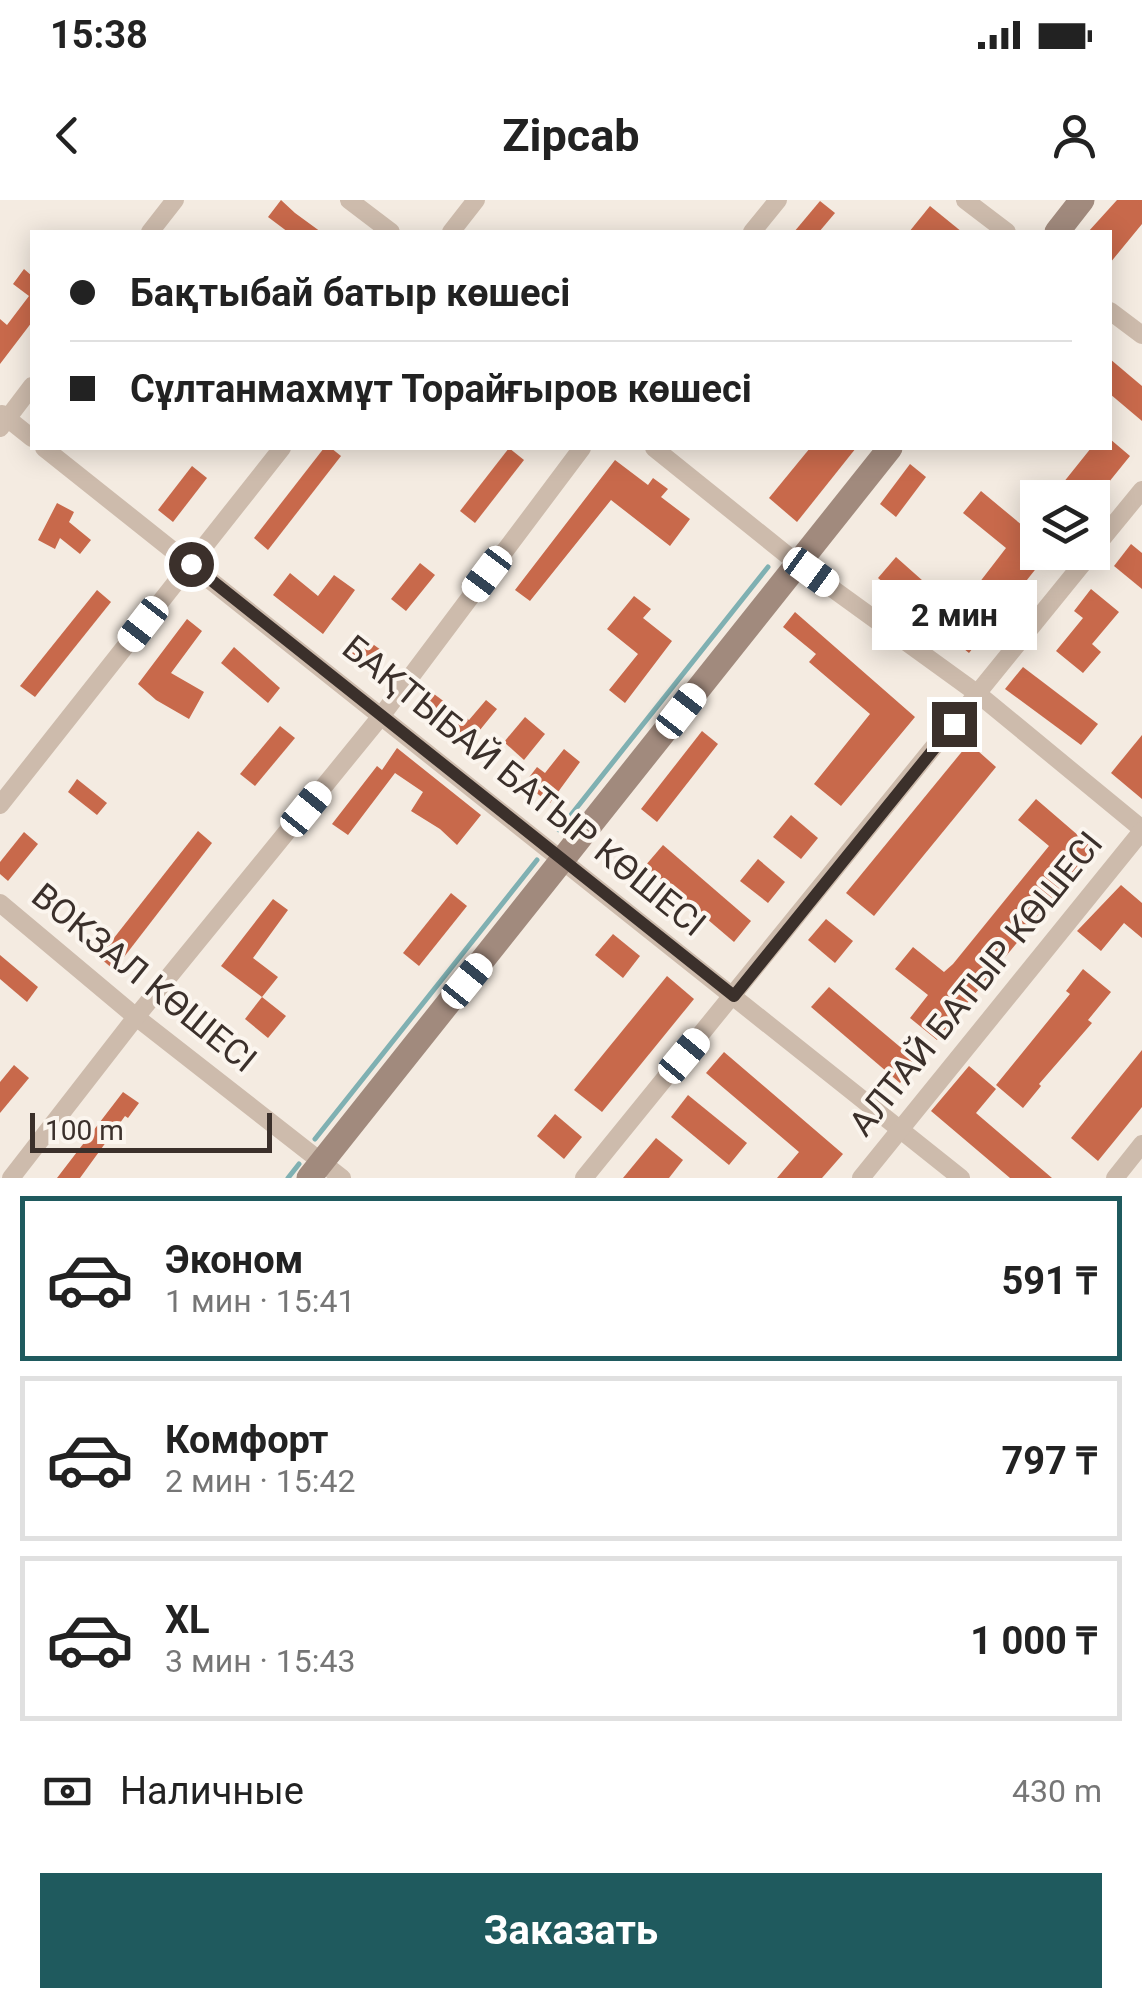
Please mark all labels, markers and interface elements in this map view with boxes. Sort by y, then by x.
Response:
text: 15:38 [50,13,148,57]
icon: back [40,108,95,163]
icon: person [1047,108,1102,163]
text: Zipcab [502,109,640,162]
text: Бақтыбай батыр көшесі [130,271,570,315]
text: Сұлтанмахмұт Торайғыров көшесі [130,367,752,411]
map controls [1020,480,1110,570]
button: layers [1020,480,1110,570]
car [457,541,517,607]
route start [169,542,214,587]
car [778,542,844,602]
callout: 2 мин [872,579,1036,649]
car [113,591,173,657]
text: 2 мин [911,596,998,634]
street label: БАҚТЫБАЙ БАТЫР КӨШЕСІ [334,627,714,945]
car [651,678,711,744]
route end [932,702,977,747]
car [275,776,337,842]
street label: АЛТАЙ БАТЫР КӨШЕСІ [841,824,1111,1144]
street label: ВОКЗАЛ КӨШЕСІ [24,875,264,1081]
car [436,948,498,1014]
car [653,1023,715,1089]
scale bar [30,1108,272,1153]
text: 100 m [45,1114,124,1147]
icon: car [45,1234,135,1324]
text: Эконом [165,1238,303,1282]
text: 591 ₸ [1001,1259,1097,1303]
text: 1 мин · 15:41 [165,1282,356,1320]
icon: car [45,1414,135,1504]
text: Комфорт [165,1418,328,1462]
text: 797 ₸ [1001,1439,1097,1483]
text: 2 мин · 15:42 [165,1462,356,1500]
icon: car [45,1594,135,1684]
text: XL [165,1598,210,1642]
text: 1 000 ₸ [970,1619,1097,1663]
text: 3 мин · 15:43 [165,1642,356,1680]
icon: cash [40,1764,95,1819]
text: Наличные [120,1769,304,1813]
text: 430 m [1012,1772,1102,1810]
button: Заказать [40,1873,1102,1988]

